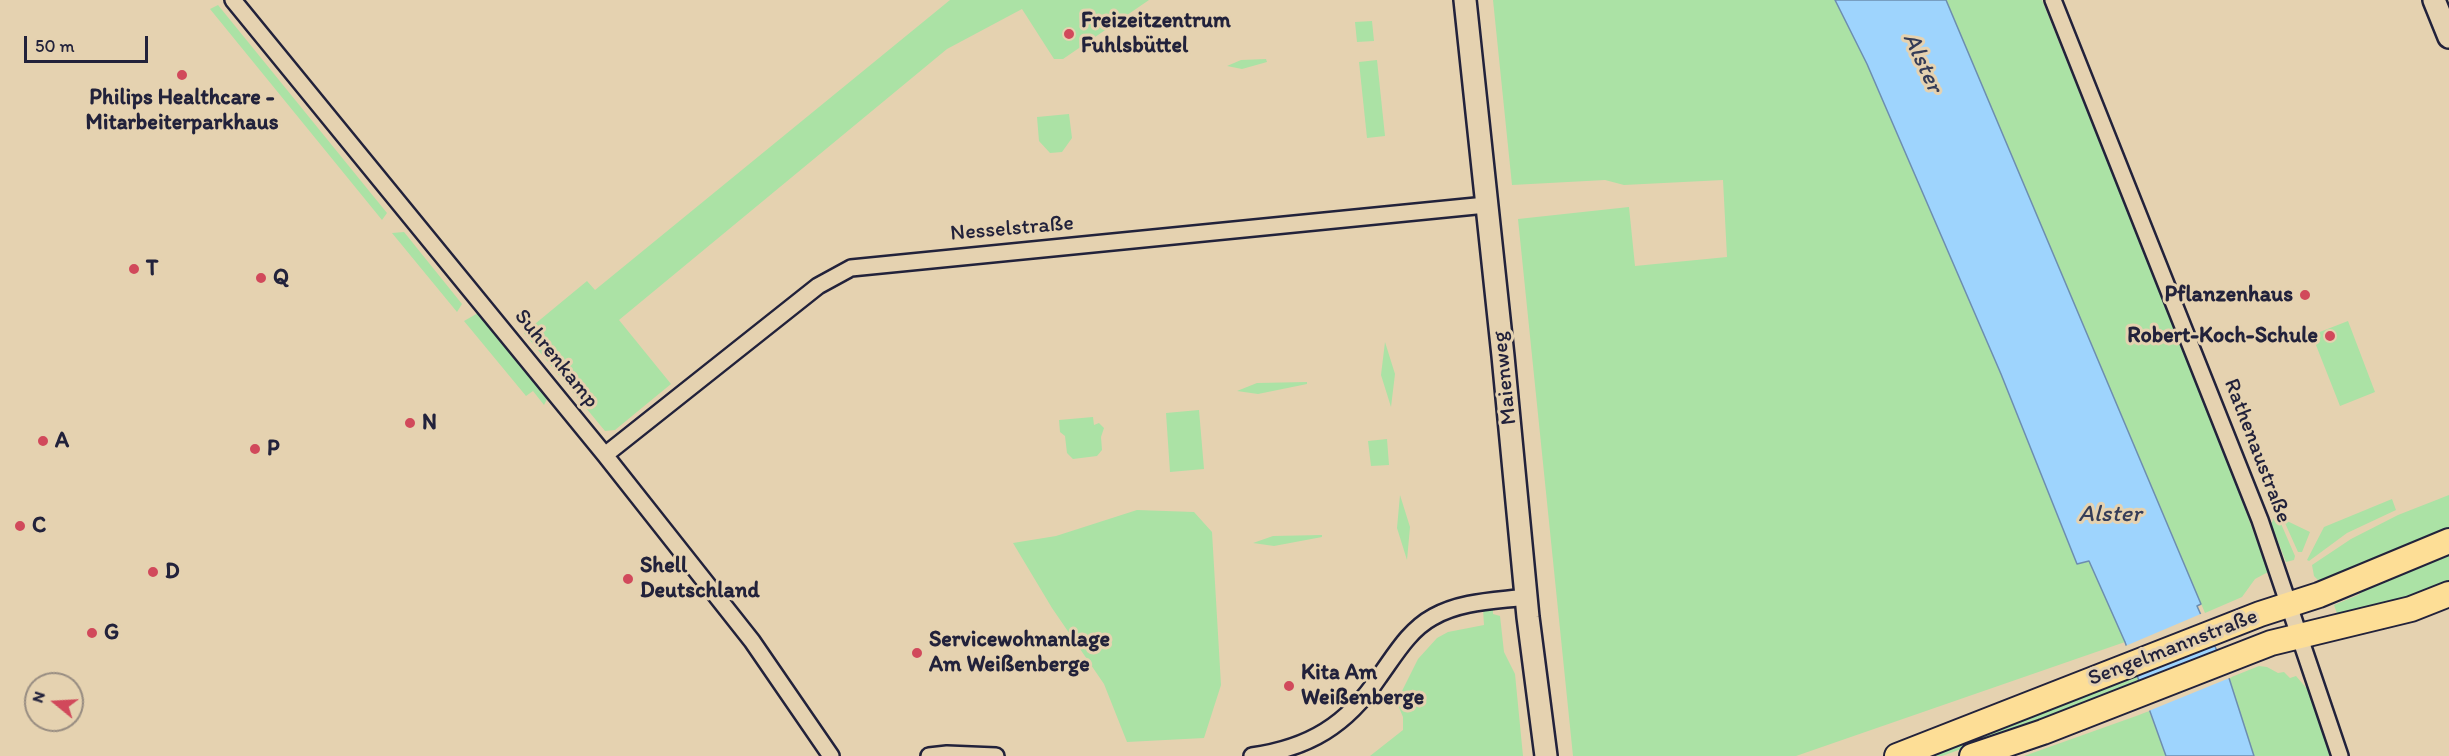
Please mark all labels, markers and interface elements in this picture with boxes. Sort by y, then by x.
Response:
place label: Freizeitzentrum Fuhlsbüttel [1081,8,1231,60]
scale bar [27,24,152,62]
marker: Freizeitzentrum Fuhlsbüttel [1062,27,1076,41]
water label: Alster [1896,28,1948,98]
text: 50 m [35,35,75,57]
marker: Philips Healthcare - Mitarbeiterparkhaus [175,68,189,82]
place label: Philips Healthcare - Mitarbeiterparkhaus [85,85,279,136]
street label: Nesselstraße [949,210,1075,248]
place label: T [146,256,158,282]
marker: T [127,262,141,276]
place label: Q [273,265,289,291]
marker: Q [254,271,268,285]
place label: Pflanzenhaus [2164,282,2293,308]
marker: Pflanzenhaus [2298,288,2312,302]
street label: Suhrenkamp [508,304,604,414]
place label: Robert-Koch-Schule [2127,323,2318,349]
marker: Robert-Koch-Schule [2323,329,2337,343]
street label: Maienweg [1487,330,1523,426]
street label: Rathenaustraße [2217,375,2297,527]
place label: N [422,410,437,436]
marker: N [403,416,417,430]
place label: A [55,428,69,454]
marker: A [36,434,50,448]
place label: P [267,436,280,462]
marker: P [248,442,262,456]
water label: Alster [2079,501,2141,529]
place label: C [32,513,46,539]
marker: C [13,519,27,533]
place label: Shell Deutschland [640,553,760,604]
place label: D [165,559,180,585]
marker: D [146,565,160,579]
marker: Shell Deutschland [621,572,635,586]
street label: Sengelmannstraße [2085,604,2261,692]
place label: G [104,620,119,646]
marker: G [85,626,99,640]
place label: Servicewohnanlage Am Weißenberge [929,627,1110,678]
marker: Servicewohnanlage Am Weißenberge [910,646,924,660]
place label: Kita Am Weißenberge [1301,660,1424,712]
north arrow [24,672,84,732]
marker: Kita Am Weißenberge [1282,679,1296,693]
text: N [28,689,49,705]

